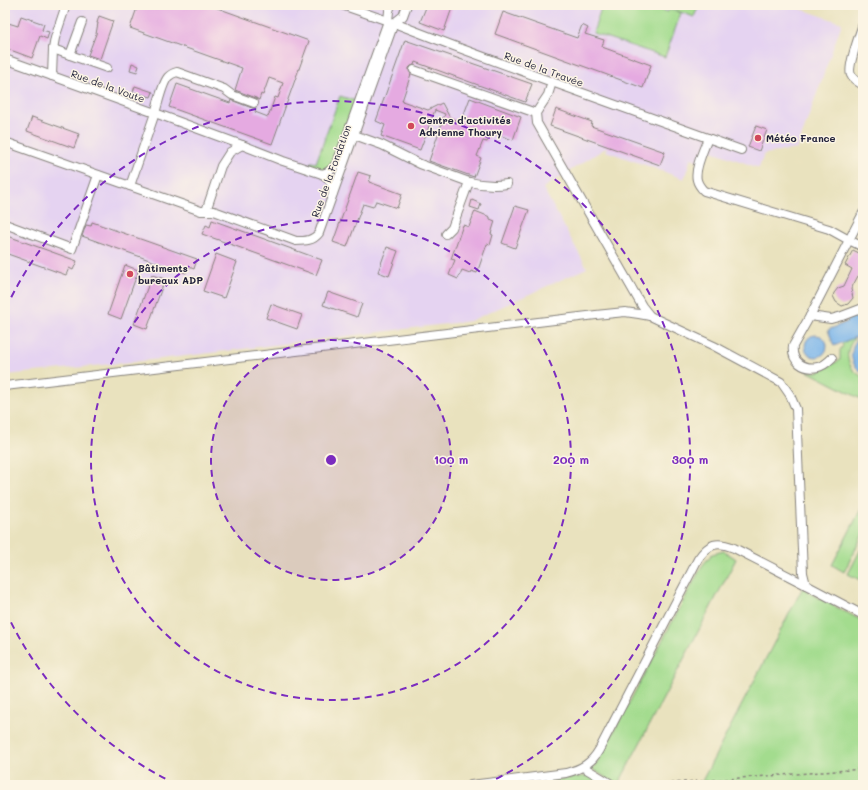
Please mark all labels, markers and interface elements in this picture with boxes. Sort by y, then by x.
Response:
street label: Rue de la Travée [503,48,585,90]
street label: Rue de la Voute [69,66,147,106]
place label: Centre d'activités Adrienne Thoury [419,113,511,139]
marker: Centre d'activités Adrienne Thoury [406,121,416,131]
street label: Rue de la Fondation [308,123,354,219]
place label: Météo France [766,131,836,145]
marker: Météo France [753,133,763,143]
place label: Bâtiments bureaux ADP [138,261,203,287]
marker: Bâtiments bureaux ADP [125,269,135,279]
text: 100 m [434,451,468,467]
text: 200 m [553,451,589,467]
text: 300 m [672,451,708,467]
centre of rings [324,453,338,467]

